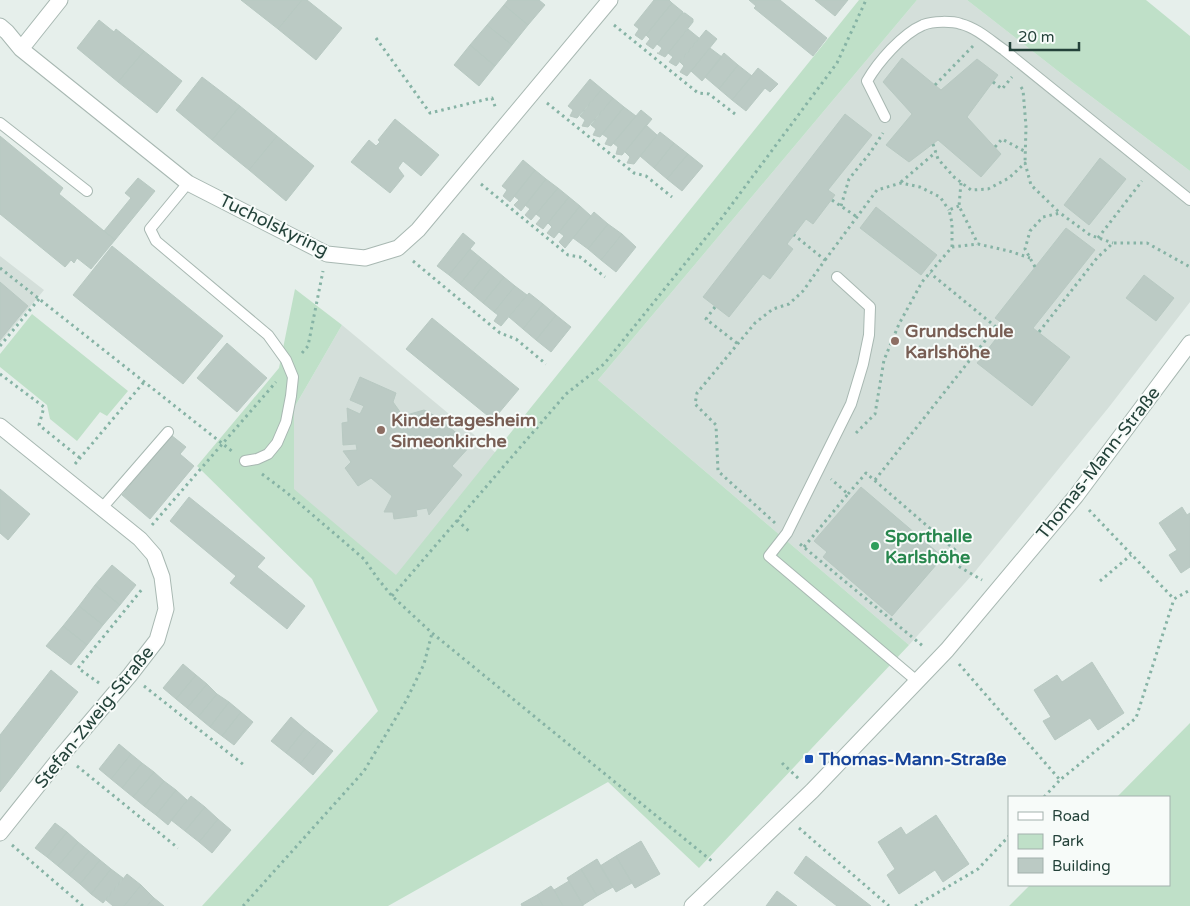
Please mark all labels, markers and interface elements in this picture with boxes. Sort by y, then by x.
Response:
scale bar [1010,20,1079,52]
text: 20 m [1018,28,1055,46]
street label: Tucholskyring [216,189,332,261]
place label: Grundschule Karlshöhe [905,320,1014,363]
marker: Grundschule Karlshöhe [889,335,901,347]
street label: Thomas-Mann-Straße [1032,382,1164,544]
place label: Kindertagesheim Simeonkirche [391,409,536,452]
marker: Kindertagesheim Simeonkirche [375,424,387,436]
place label: Sporthalle Karlshöhe [885,525,972,568]
marker: Sporthalle Karlshöhe [869,540,881,552]
street label: Stefan-Zweig-Straße [30,641,158,793]
place label: Thomas-Mann-Straße [818,748,1007,770]
marker: Thomas-Mann-Straße [803,753,815,765]
legend [1008,796,1170,886]
text: Road [1052,807,1090,825]
text: Park [1052,832,1084,850]
text: Building [1052,857,1111,875]

